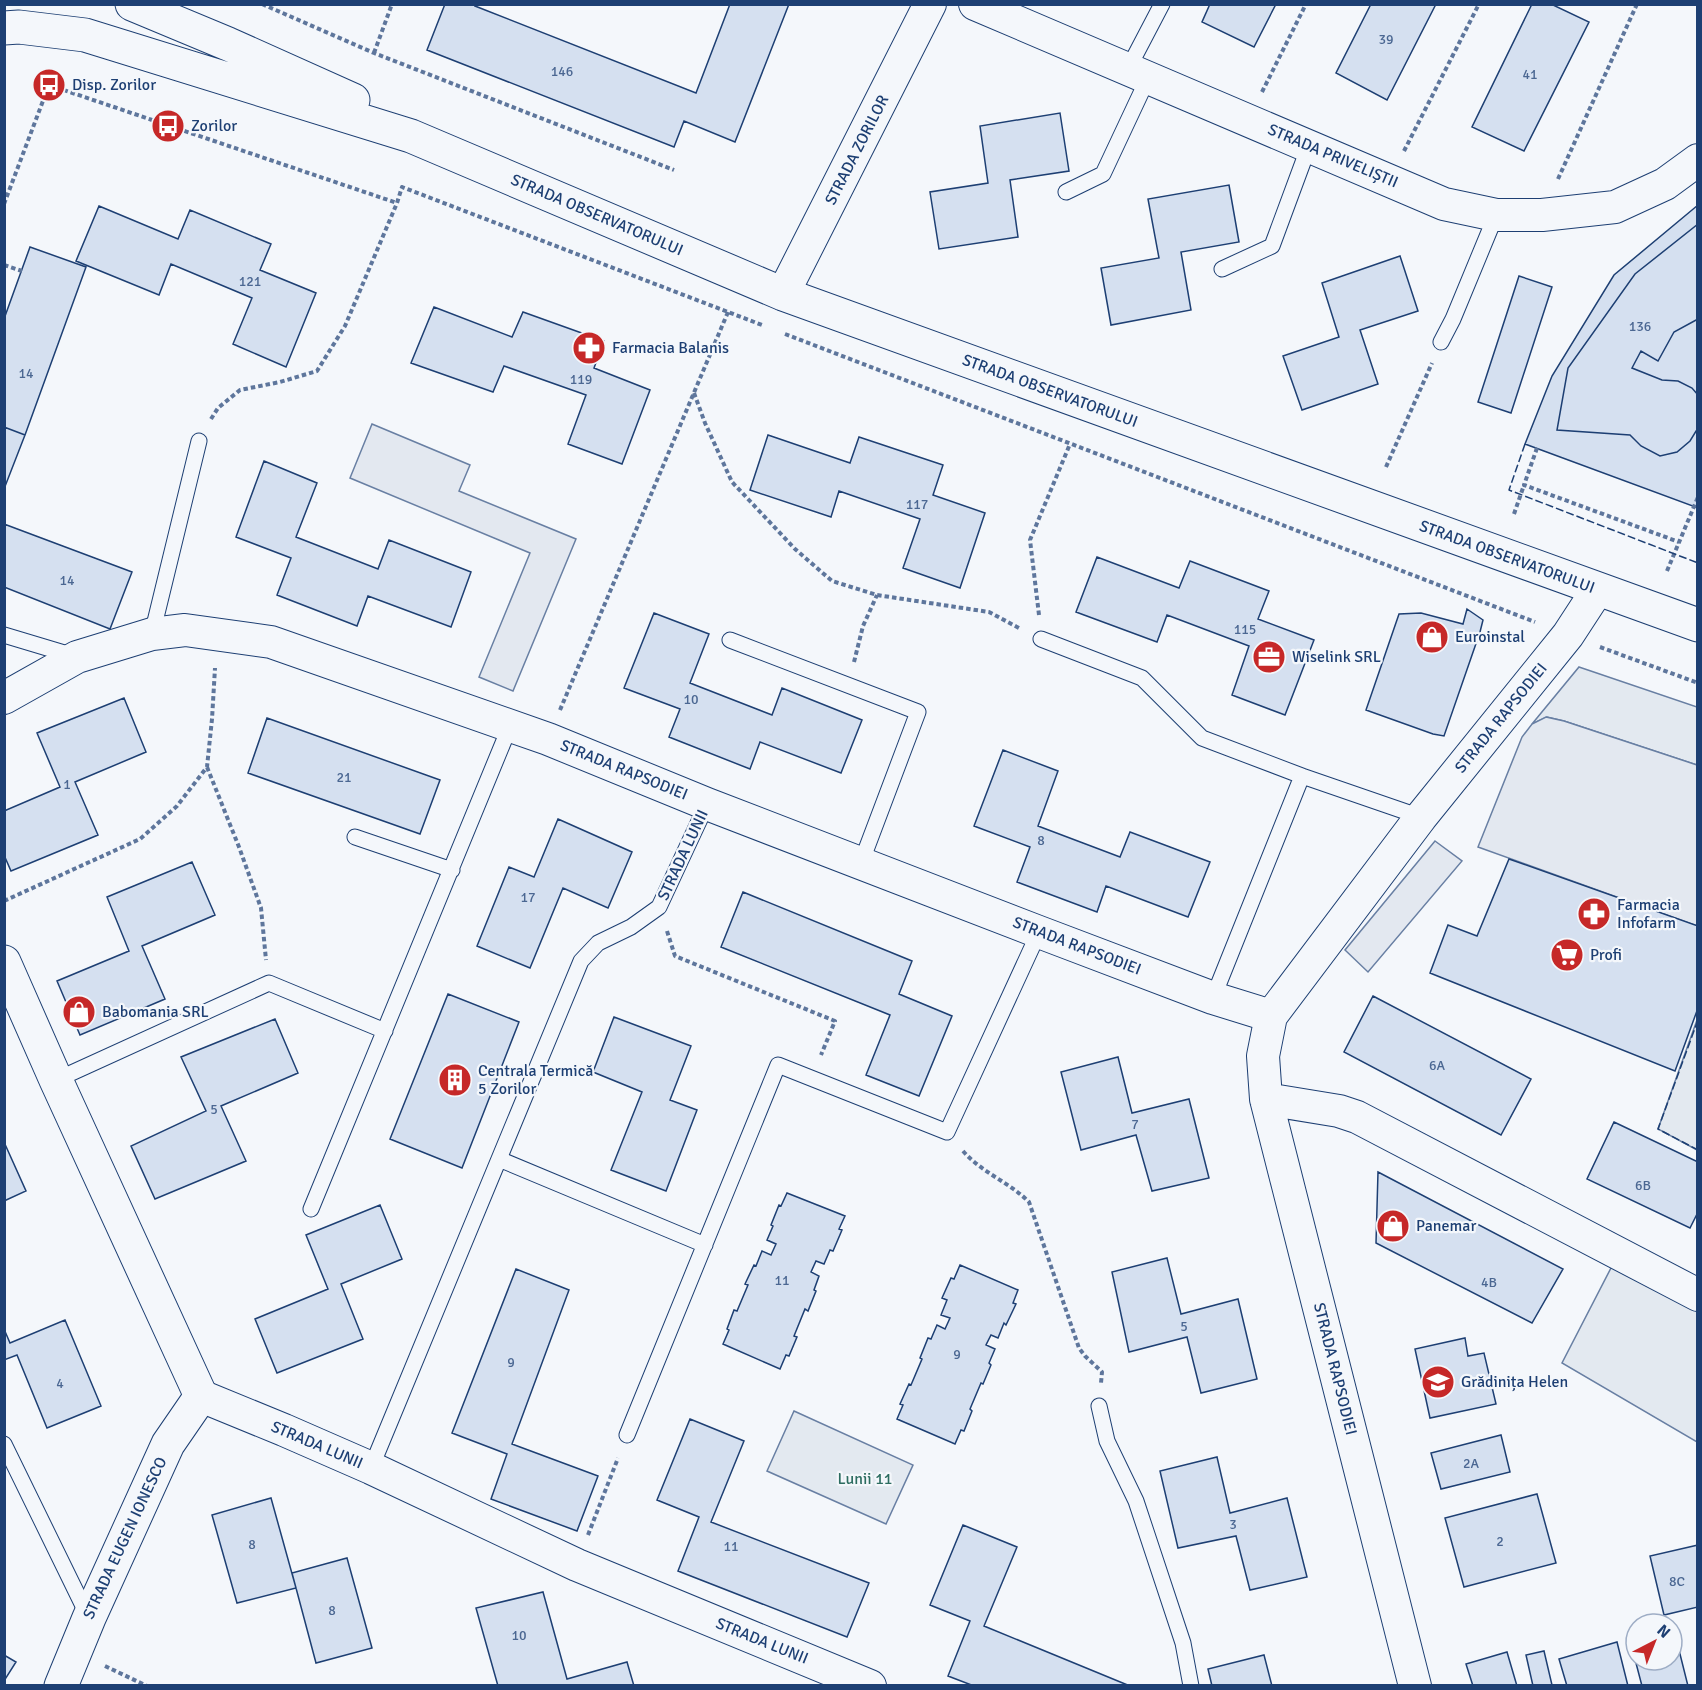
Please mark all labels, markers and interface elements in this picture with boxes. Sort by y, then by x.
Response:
house number: 39 [1378,31,1394,48]
house number: 146 [551,63,573,80]
house number: 41 [1522,66,1538,83]
bus stop icon: Disp. Zorilor [31,67,67,103]
place label: Disp. Zorilor [72,75,156,95]
street label: STRADA ZORILOR [821,91,893,208]
bus stop icon: Zorilor [150,108,186,144]
place label: Zorilor [191,116,237,136]
street label: STRADA PRIVELIȘTII [1265,120,1401,192]
street label: STRADA OBSERVATORULUI [508,170,686,260]
house number: 121 [239,273,261,290]
house number: 136 [1629,318,1651,335]
pharmacy icon: Farmacia Balanis [571,330,607,366]
place label: Farmacia Balanis [612,338,729,358]
street label: STRADA OBSERVATORULUI [960,350,1140,432]
house number: 14 [18,365,34,382]
house number: 119 [570,371,592,388]
house number: 117 [906,496,928,513]
street label: STRADA OBSERVATORULUI [1417,516,1597,598]
house number: 14 [59,572,75,589]
shop icon: Euroinstal [1414,619,1450,655]
house number: 115 [1234,621,1256,638]
place label: Euroinstal [1455,627,1525,647]
office icon: Wiselink SRL [1251,639,1287,675]
place label: Wiselink SRL [1292,647,1381,667]
street label: STRADA RAPSODIEI [1450,659,1552,777]
house number: 10 [683,691,699,708]
street label: STRADA RAPSODIEI [557,735,691,805]
house number: 21 [336,769,352,786]
house number: 1 [63,776,71,793]
street label: STRADA LUNII [653,806,713,904]
house number: 8 [1037,832,1045,849]
house number: 17 [520,889,536,906]
place label: Farmacia Infofarm [1617,895,1680,933]
pharmacy icon: Farmacia Infofarm [1576,896,1612,932]
street label: STRADA RAPSODIEI [1010,912,1144,980]
supermarket icon: Profi [1549,937,1585,973]
place label: Profi [1590,945,1622,965]
shop icon: Babomania SRL [61,994,97,1030]
place label: Babomania SRL [102,1002,209,1022]
house number: 6A [1429,1057,1445,1074]
place label: Centrala Termică 5 Zorilor [478,1061,593,1099]
building icon: Centrala Termică 5 Zorilor [437,1062,473,1098]
house number: 5 [210,1101,218,1118]
house number: 7 [1131,1116,1139,1133]
house number: 6B [1635,1177,1651,1194]
shop icon: Panemar [1375,1208,1411,1244]
place label: Panemar [1416,1216,1476,1236]
house number: 11 [774,1272,790,1289]
house number: 4B [1481,1274,1497,1291]
street label: STRADA RAPSODIEI [1309,1301,1361,1437]
house number: 5 [1180,1318,1188,1335]
house number: 9 [953,1346,961,1363]
house number: 9 [507,1354,515,1371]
school or university icon: Grădinița Helen [1420,1364,1456,1400]
place label: Grădinița Helen [1461,1372,1568,1392]
house number: 4 [56,1375,64,1392]
street label: STRADA LUNII [268,1417,366,1473]
street label: STRADA EUGEN IONESCO [79,1454,171,1622]
house number: 2A [1463,1455,1479,1472]
park label: Lunii 11 [838,1469,892,1489]
house number: 3 [1229,1516,1237,1533]
house number: 2 [1496,1533,1504,1550]
house number: 8 [248,1536,256,1553]
house number: 11 [723,1538,739,1555]
house number: 8C [1669,1573,1685,1590]
house number: 8 [328,1602,336,1619]
north arrow [1624,1612,1684,1672]
street label: STRADA LUNII [713,1613,811,1669]
text: N [1653,1620,1674,1643]
house number: 10 [511,1627,527,1644]

